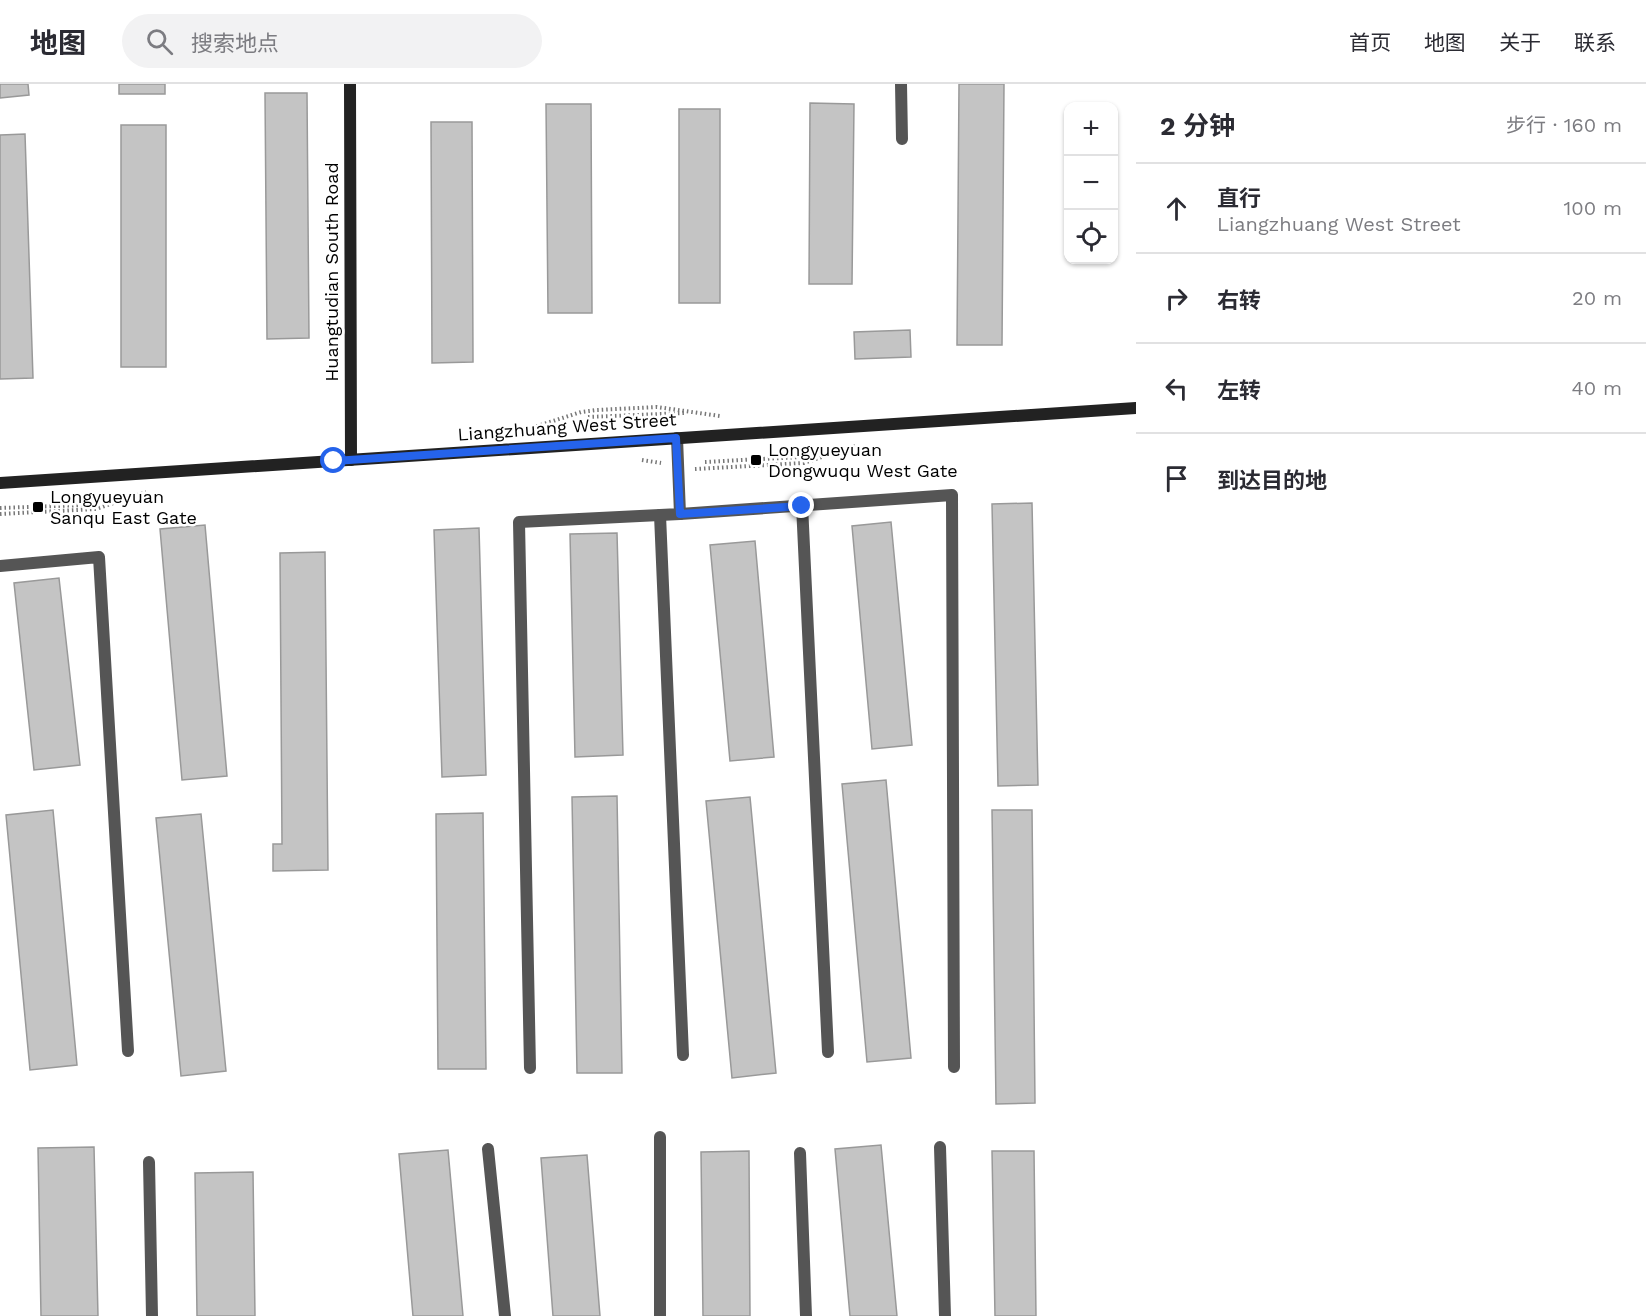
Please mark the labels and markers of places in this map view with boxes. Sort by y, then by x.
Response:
place label: Longyueyuan Dongwuqu West Gate [768,439,958,481]
marker: Longyueyuan Dongwuqu West Gate [749,453,763,467]
place label: Longyueyuan Sanqu East Gate [50,486,197,528]
marker: Longyueyuan Sanqu East Gate [31,500,45,514]

